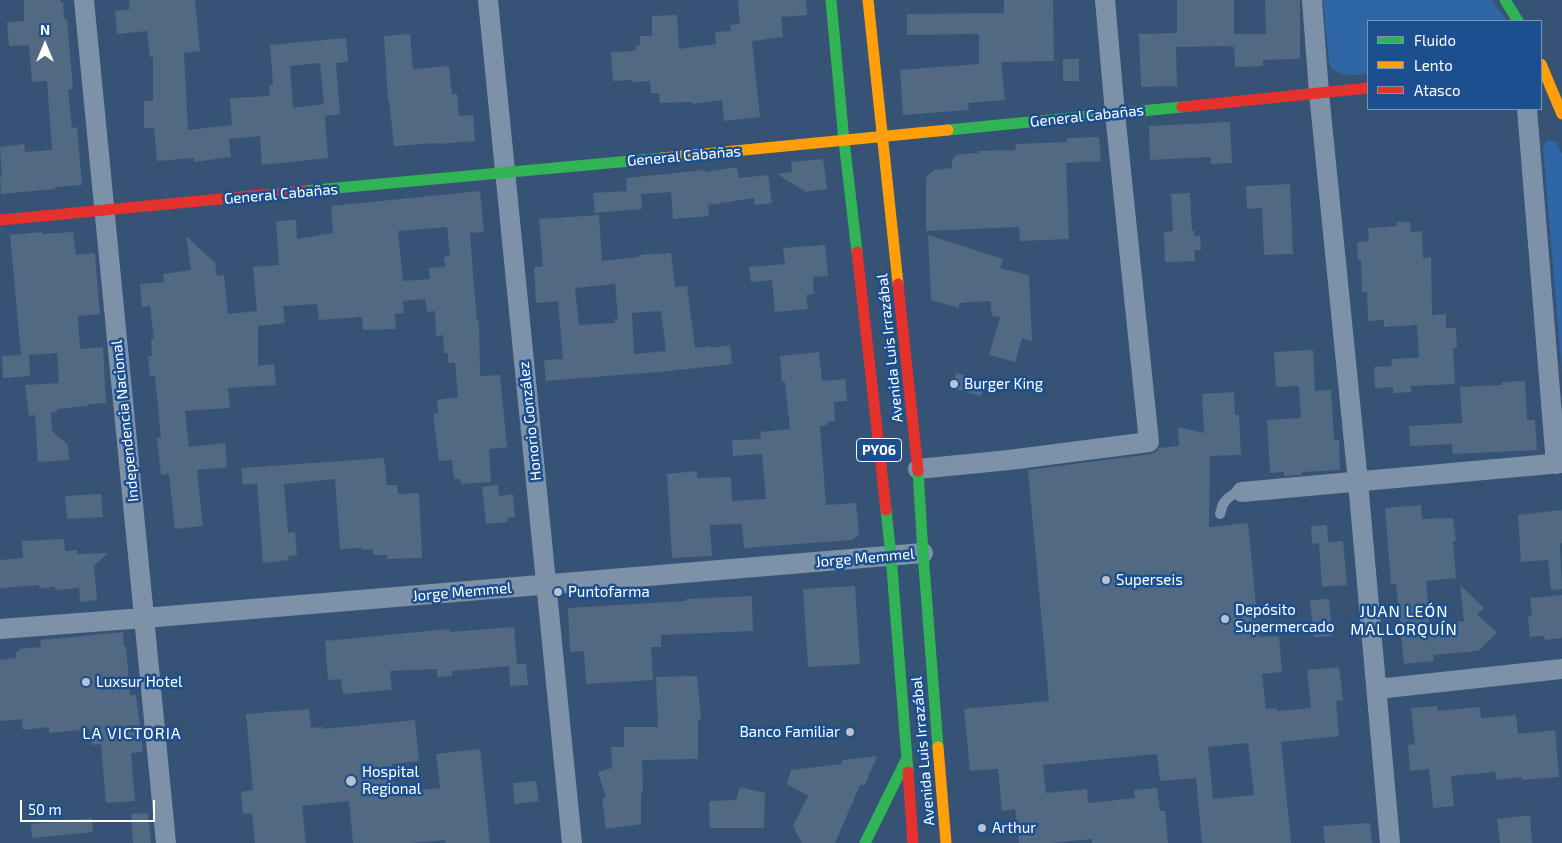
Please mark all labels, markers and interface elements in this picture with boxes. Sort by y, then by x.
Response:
north arrow [20,20,70,70]
legend [1367,20,1542,110]
text: N [40,21,50,38]
text: Fluido [1414,31,1456,49]
text: Lento [1414,56,1453,74]
text: Atasco [1414,81,1460,99]
street label: General Cabañas [1029,101,1145,131]
street label: General Cabañas [626,142,742,170]
street label: General Cabañas [223,180,339,208]
street label: Avenida Luis Irrazábal [873,273,907,423]
street label: Independencia Nacional [108,339,142,503]
street label: Honorio González [515,360,545,482]
place label: Burger King [964,375,1043,393]
marker: Burger King [948,378,960,390]
road number: PY06 [856,438,902,462]
street label: Jorge Memmel [815,545,915,571]
place label: Superseis [1116,571,1183,589]
marker: Superseis [1100,574,1112,586]
street label: Jorge Memmel [412,579,512,605]
place label: Puntofarma [568,583,650,601]
marker: Puntofarma [552,586,564,598]
place label: Depósito Supermercado [1235,601,1334,636]
district label: JUAN LEÓN MALLORQUÍN [1349,602,1459,640]
marker: Depósito Supermercado [1219,613,1231,625]
place label: Luxsur Hotel [96,673,182,691]
marker: Luxsur Hotel [80,676,92,688]
street label: Avenida Luis Irrazábal [908,676,938,826]
place label: Banco Familiar [739,723,840,741]
district label: LA VICTORIA [81,724,183,744]
marker: Banco Familiar [844,726,856,738]
place label: Hospital Regional [362,763,421,798]
marker: Hospital Regional [344,774,358,788]
scale bar [22,790,158,822]
text: 50 m [28,800,62,818]
place label: Arthur [992,819,1036,837]
marker: Arthur [976,822,988,834]

